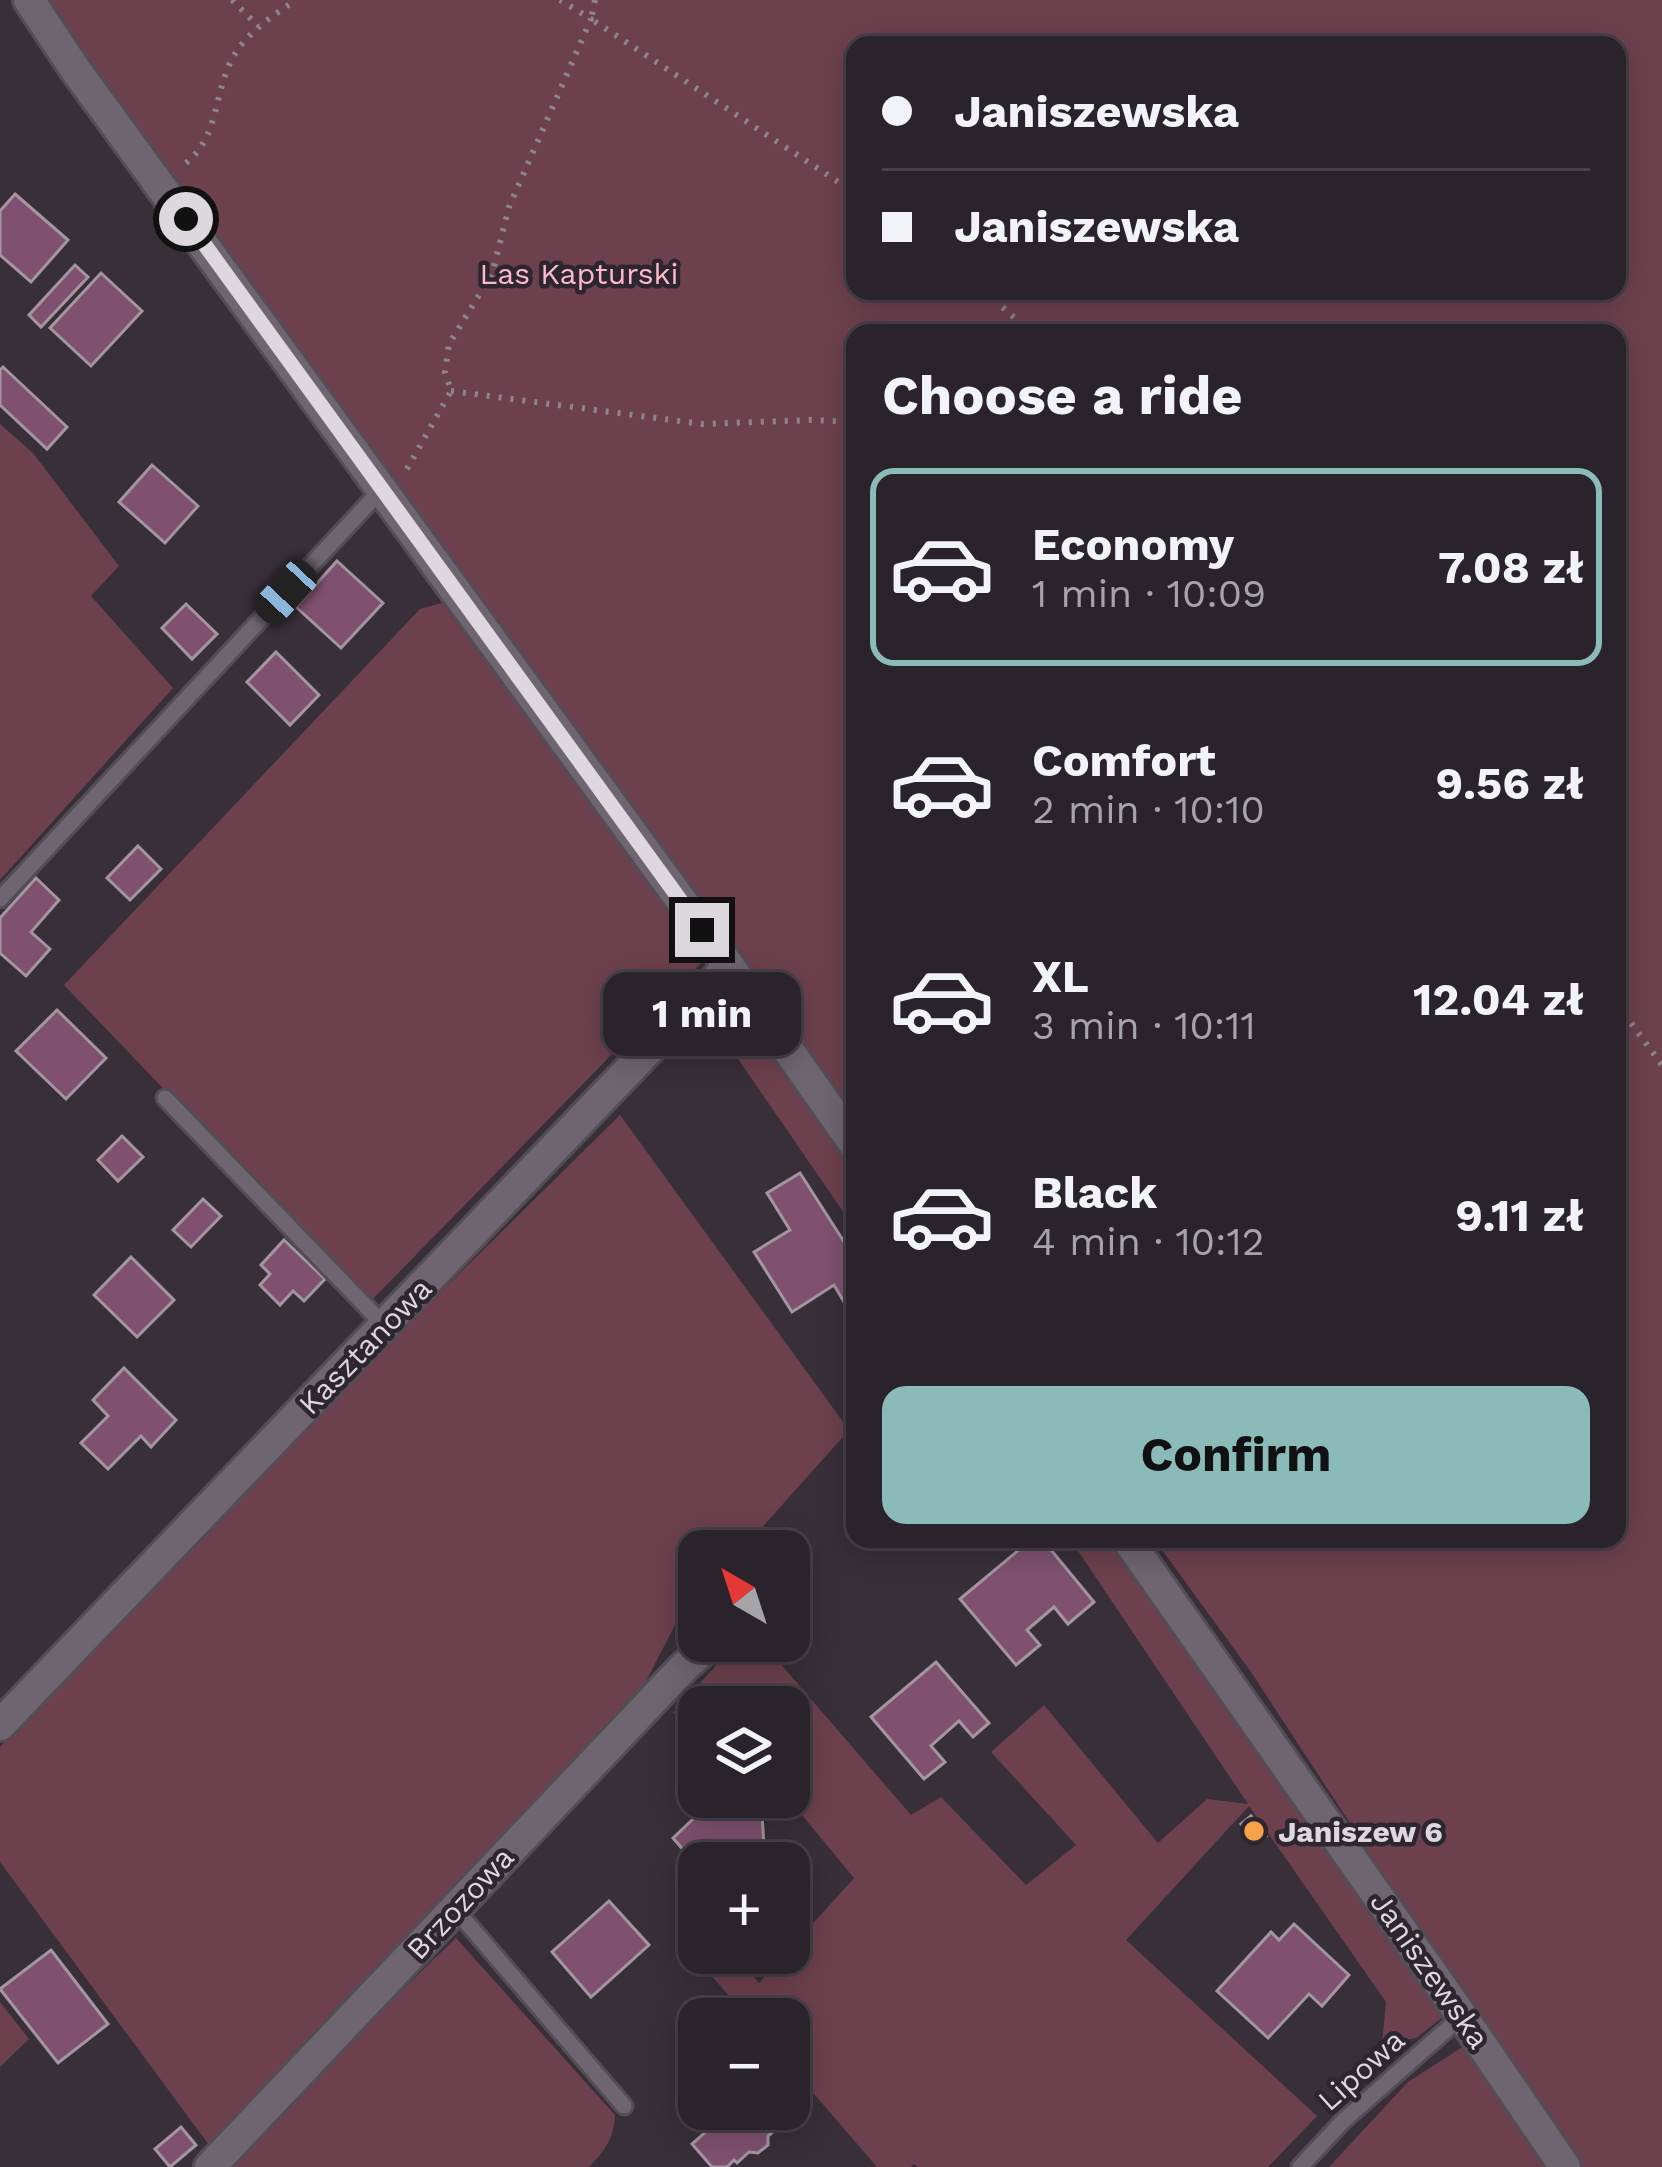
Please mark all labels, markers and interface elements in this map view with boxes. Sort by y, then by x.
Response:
text: Janiszewska [954,85,1239,138]
route start [159,192,213,246]
text: Janiszewska [954,200,1239,253]
park label: Las Kapturski [479,256,679,291]
text: Choose a ride [882,364,1243,427]
icon: car [888,513,996,621]
text: Economy [1032,518,1234,571]
text: 7.08 zł [1438,541,1584,594]
car [248,553,324,631]
text: 1 min · 10:09 [1032,571,1266,616]
icon: car [888,729,996,837]
text: Comfort [1032,734,1216,787]
text: 9.56 zł [1435,757,1584,810]
text: 2 min · 10:10 [1032,787,1265,832]
route end [675,903,729,957]
icon: car [888,945,996,1053]
text: XL [1032,950,1089,1003]
callout: 1 min [603,972,801,1056]
text: 12.04 zł [1413,973,1584,1026]
text: 1 min [652,991,752,1036]
text: 3 min · 10:11 [1032,1003,1256,1048]
icon: car [888,1161,996,1269]
text: Black [1032,1166,1157,1219]
text: 9.11 zł [1455,1189,1584,1242]
text: 4 min · 10:12 [1032,1219,1264,1264]
street label: Kasztanowa [291,1271,439,1421]
button: Confirm [882,1386,1590,1524]
north arrow [678,1530,810,1662]
map controls [678,1530,810,2130]
button: layers [678,1686,810,1818]
place label: Janiszew 6 [1278,1814,1443,1849]
marker: Janiszew 6 [1241,1818,1267,1844]
street label: Brzozowa [399,1840,521,1966]
button: + [678,1842,810,1974]
street label: Janiszewska [1363,1885,1497,2055]
button: − [678,1998,810,2130]
street label: Lipowa [1311,2022,1411,2118]

